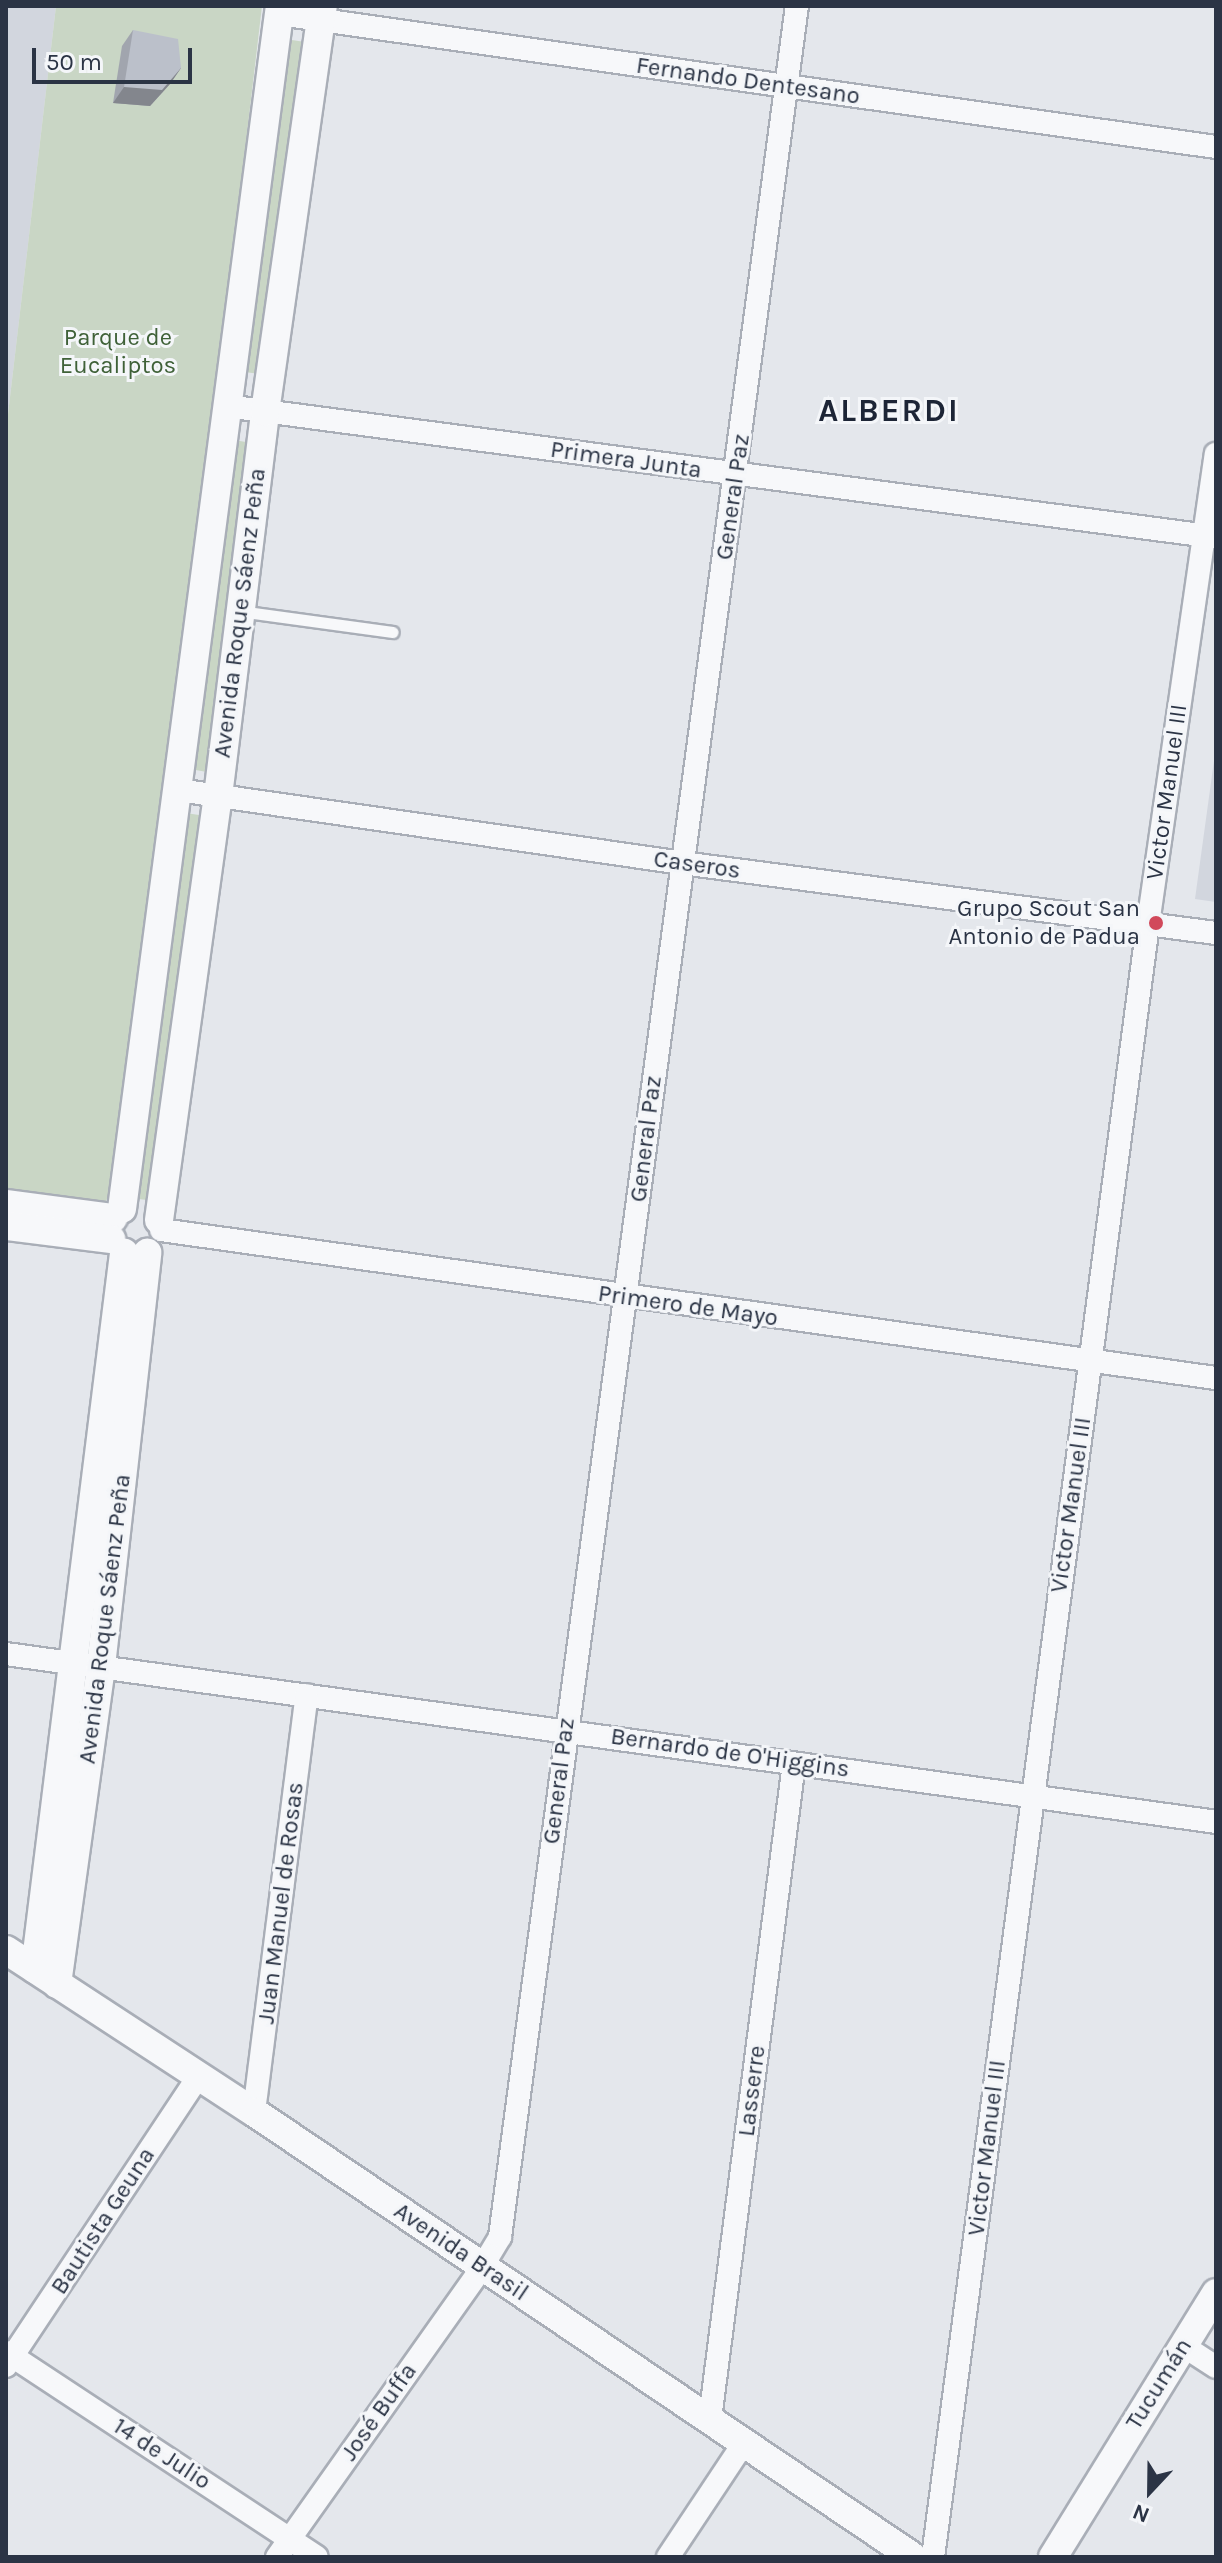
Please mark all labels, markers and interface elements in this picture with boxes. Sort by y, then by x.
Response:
scale bar [36,32,196,82]
text: 50 m [46,48,102,76]
street label: Fernando Dentesano [634,51,862,111]
park label: Parque de Eucaliptos [60,324,176,380]
district label: ALBERDI [818,392,960,430]
street label: General Paz [710,432,756,562]
street label: Primera Junta [549,435,703,485]
street label: Avenida Roque Sáenz Peña [208,466,272,760]
street label: Victor Manuel III [1140,702,1194,882]
street label: Caseros [652,845,742,885]
place label: Grupo Scout San Antonio de Padua [948,895,1140,951]
marker: Grupo Scout San Antonio de Padua [1147,914,1165,932]
street label: General Paz [624,1074,668,1204]
street label: Primero de Mayo [596,1279,780,1333]
street label: Victor Manuel III [1044,1415,1098,1595]
street label: Avenida Roque Sáenz Peña [73,1472,137,1766]
street label: General Paz [537,1716,581,1846]
street label: Bernardo de O'Higgins [609,1722,851,1784]
street label: Juan Manuel de Rosas [252,1780,310,2026]
street label: Lasserre [732,2044,772,2138]
street label: Victor Manuel III [962,2058,1012,2238]
street label: Bautista Geuna [45,2142,161,2300]
street label: Avenida Brasil [388,2197,534,2307]
street label: Tucumán [1120,2333,1198,2435]
street label: José Buffa [335,2358,423,2466]
street label: 14 de Julio [108,2412,216,2496]
north arrow [1110,2451,1190,2531]
text: N [1129,2498,1153,2528]

